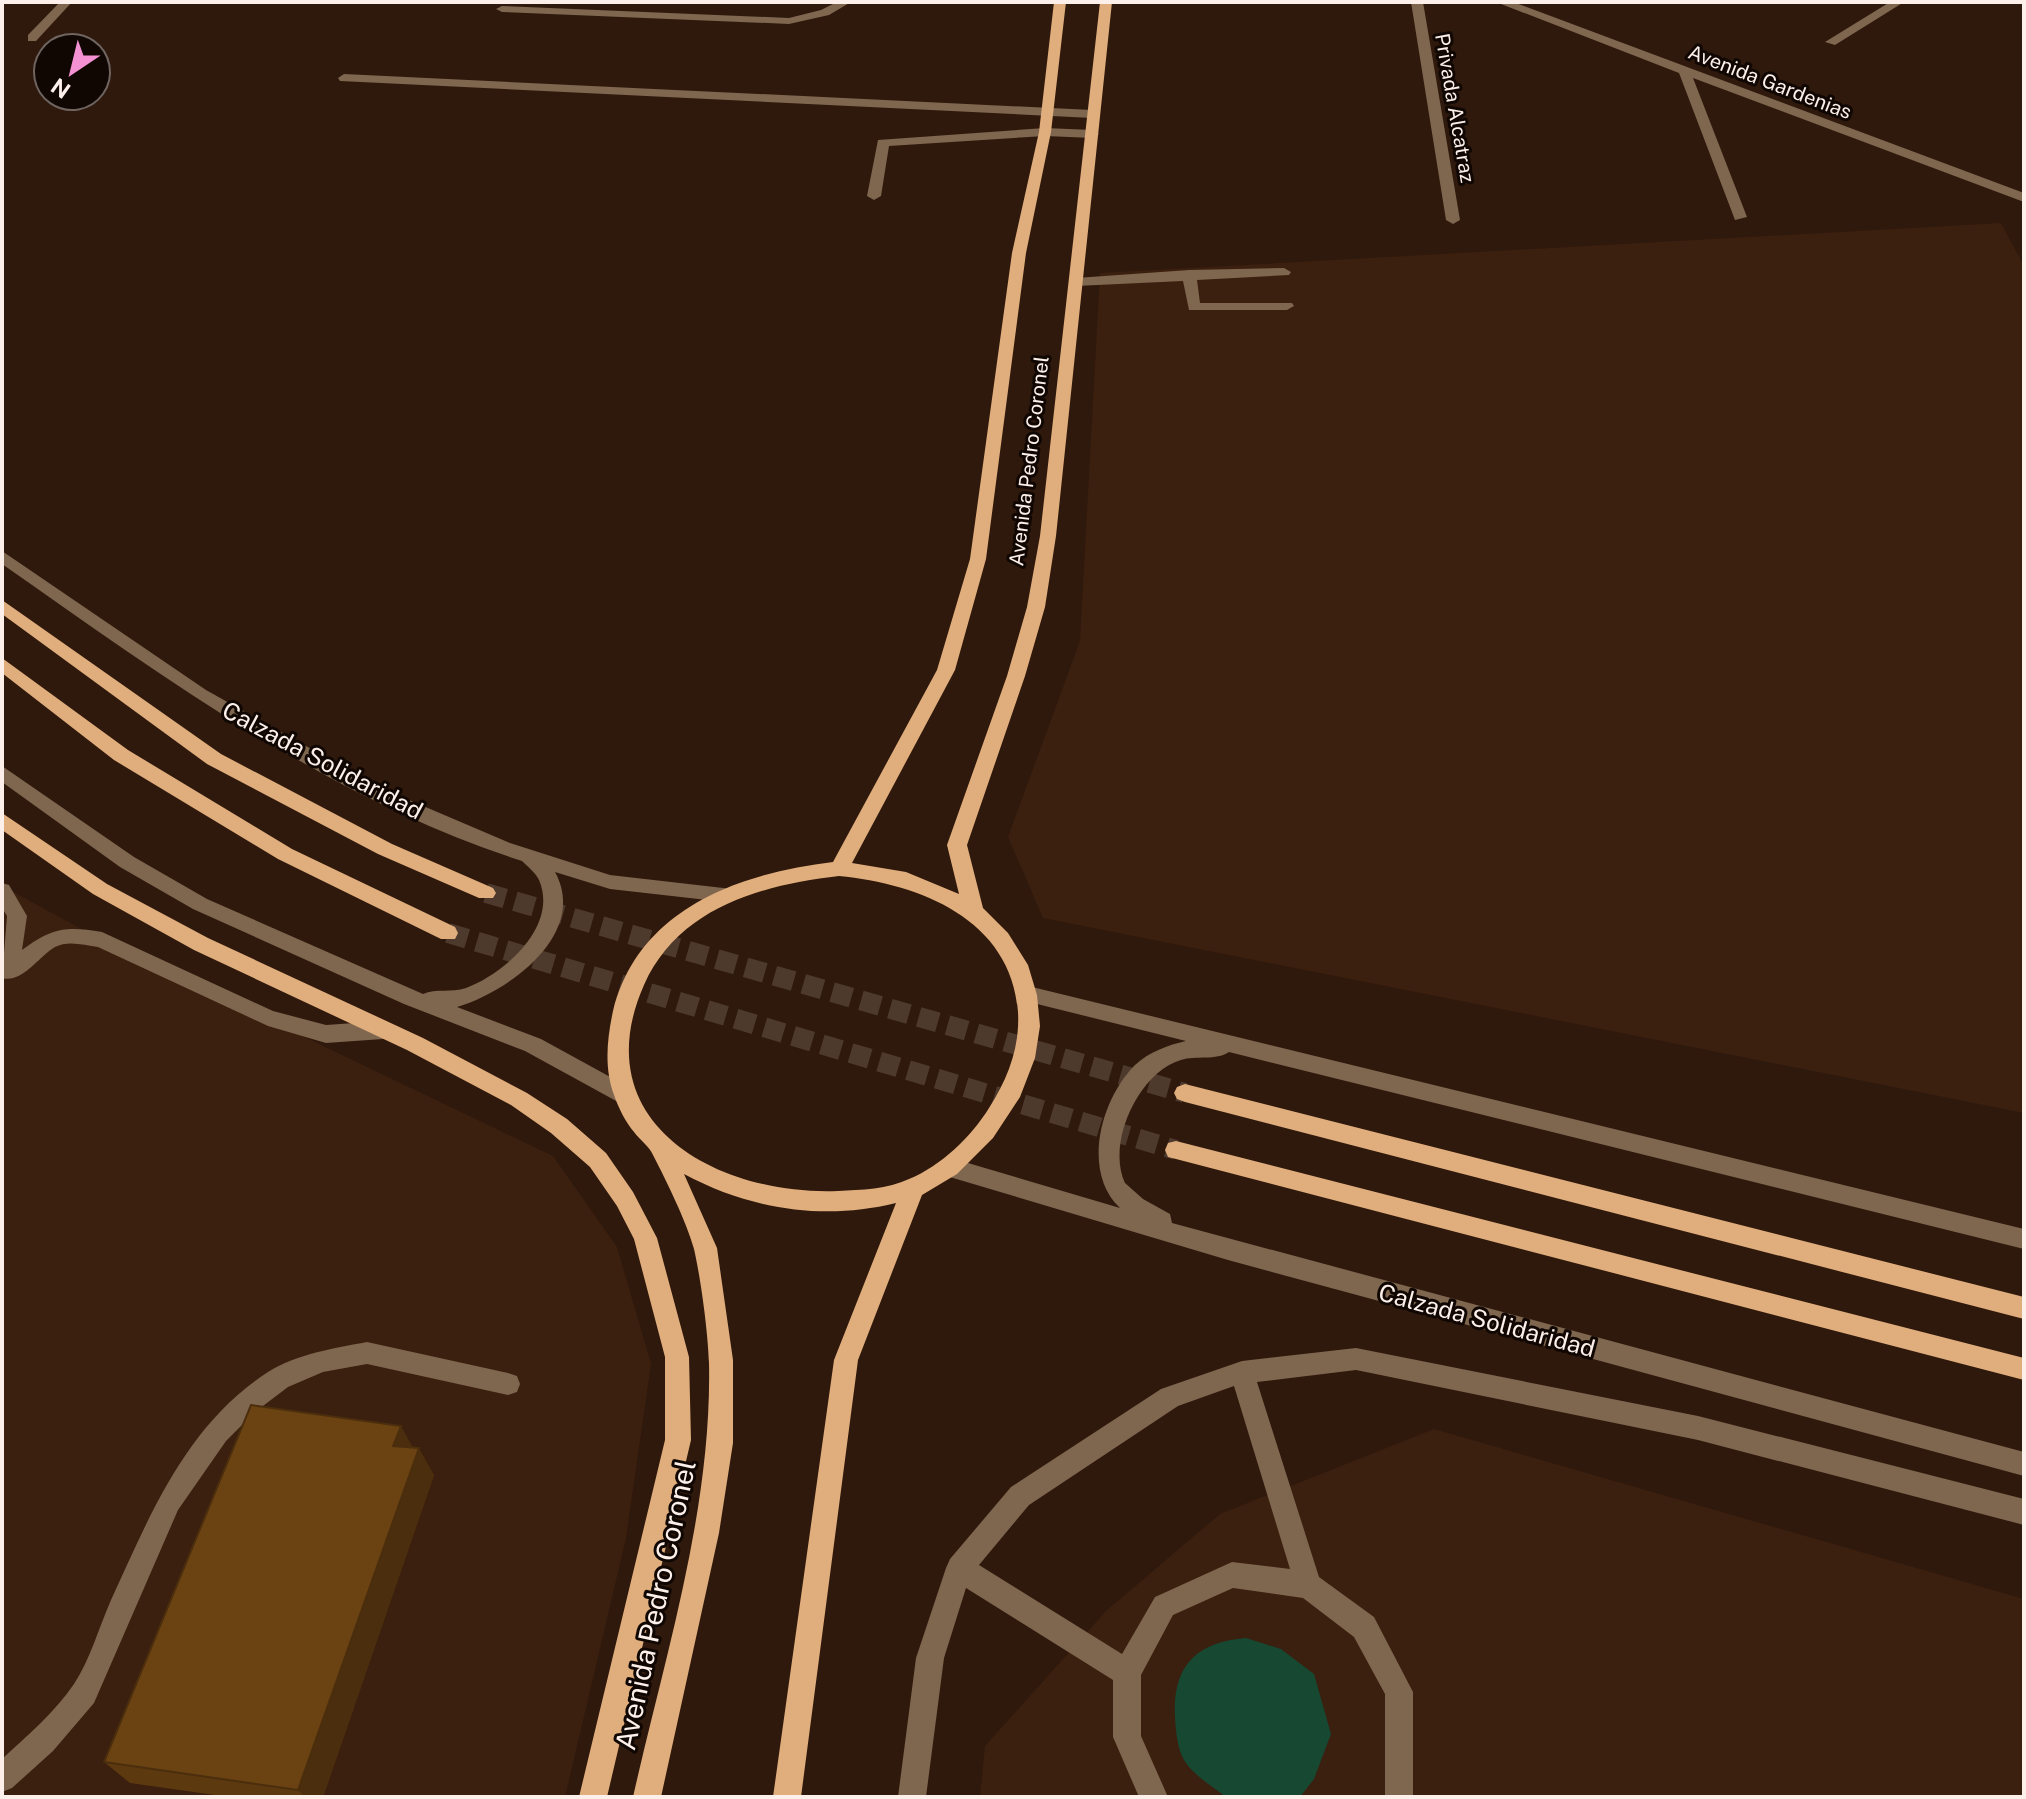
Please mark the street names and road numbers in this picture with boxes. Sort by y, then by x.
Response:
street label: Privada Alcatraz [1430,31,1480,185]
street label: Avenida Gardenias [1685,40,1855,124]
street label: Avenida Pedro Coronel [1004,355,1054,567]
street label: Calzada Solidaridad [218,695,428,825]
street label: Calzada Solidaridad [1376,1278,1598,1362]
street label: Avenida Pedro Coronel [608,1457,702,1753]

